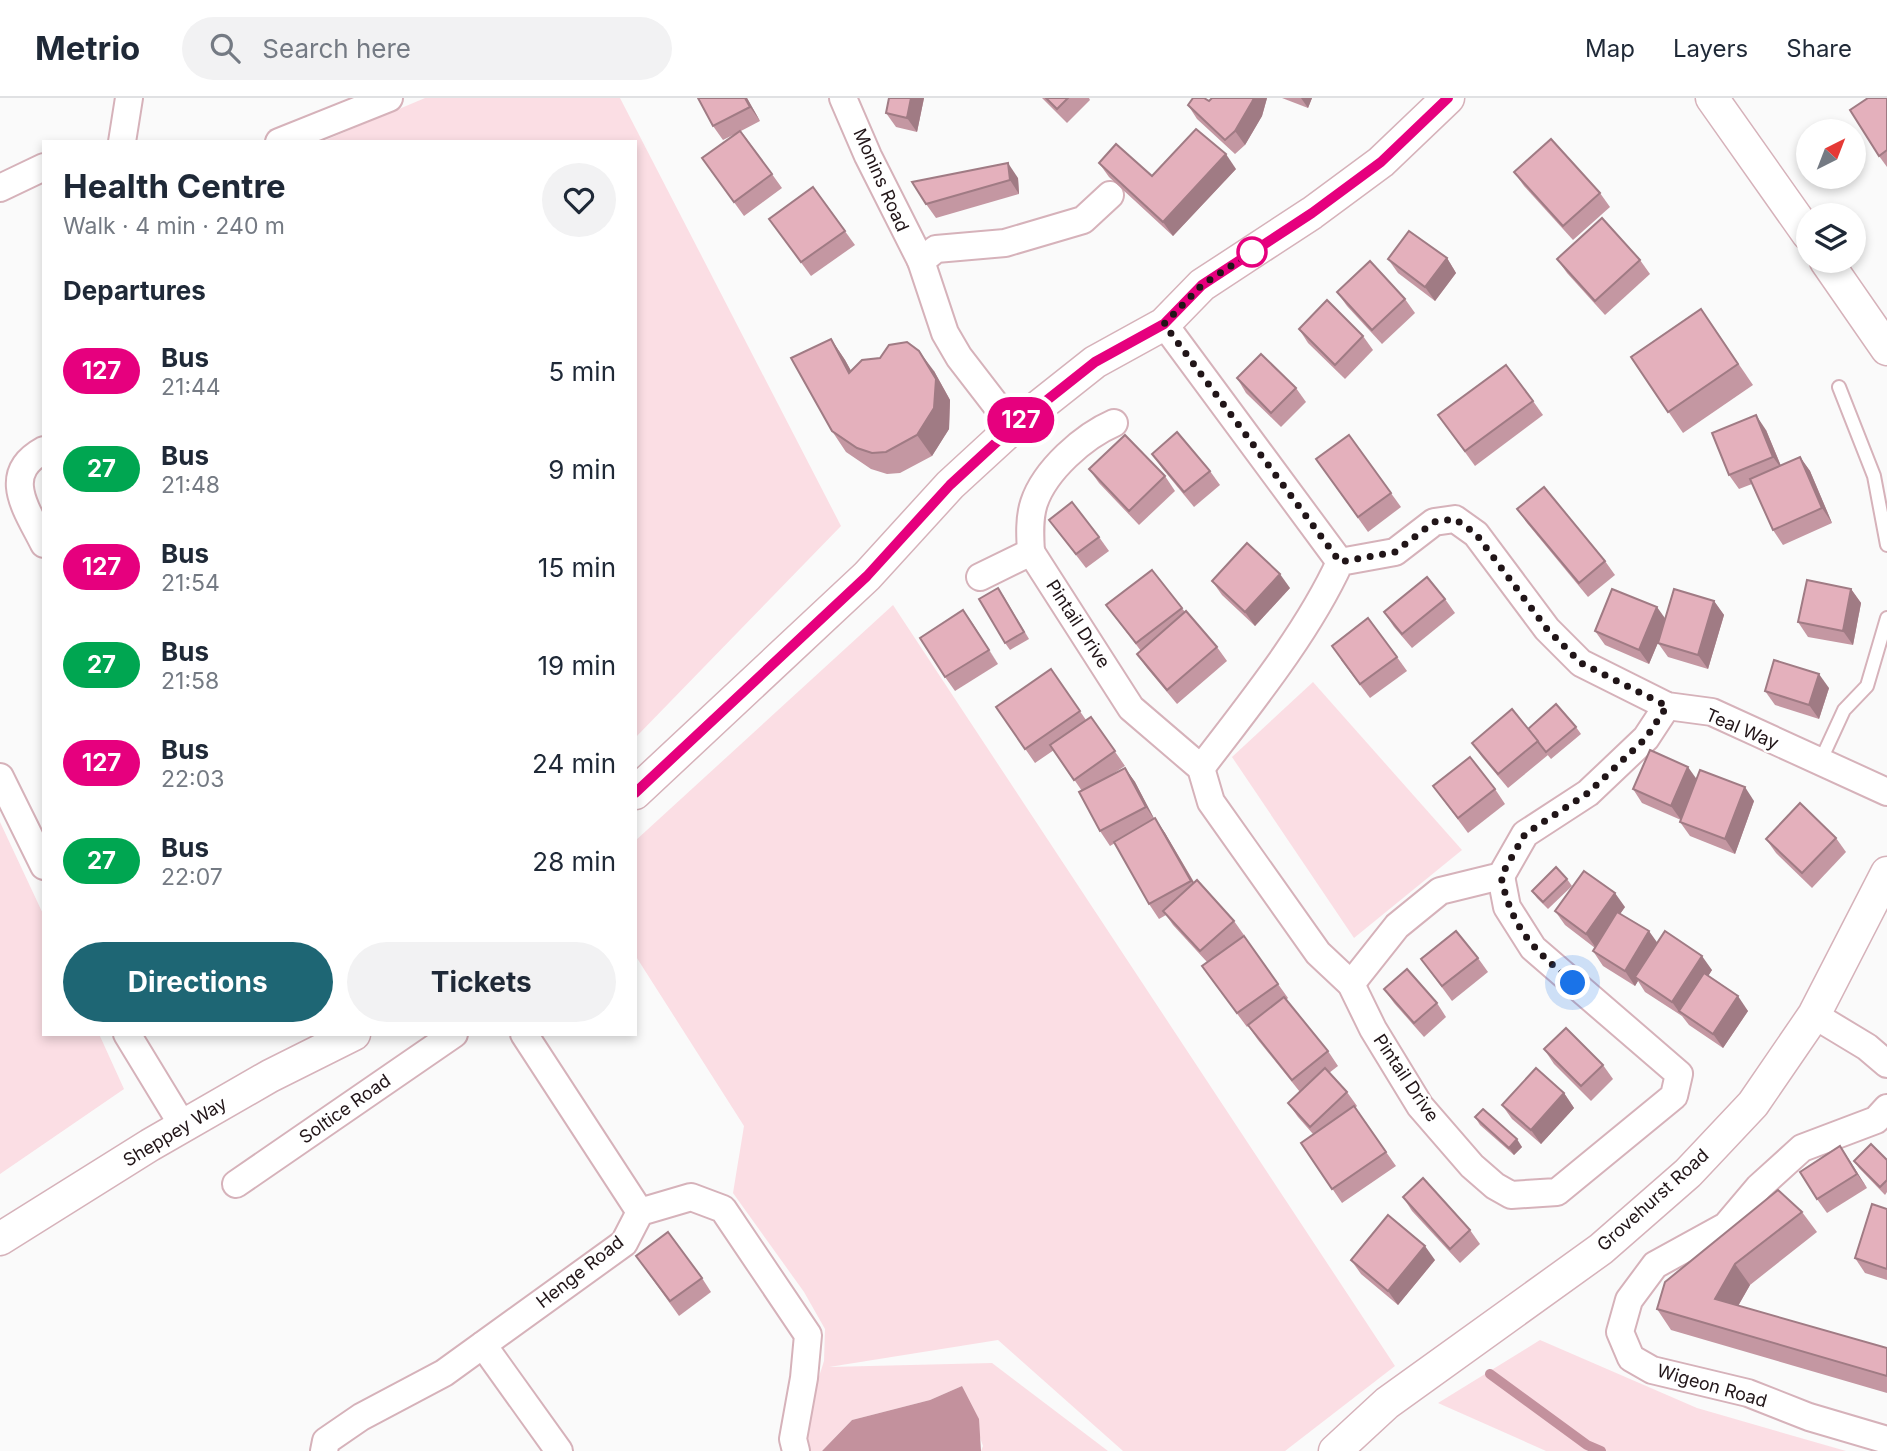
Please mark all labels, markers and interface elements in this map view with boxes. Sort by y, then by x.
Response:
search box [182,17,672,80]
text: Metrio [35,28,140,68]
icon: search [206,29,244,67]
text: Search here [262,33,411,64]
text: Map [1585,34,1635,63]
text: Layers [1673,34,1748,63]
text: Share [1786,34,1852,63]
north arrow [1796,119,1866,189]
map controls [1796,119,1866,273]
street label: Monins Road [849,125,914,235]
button: heart [542,163,616,237]
text: Health Centre [63,166,286,206]
button: layers [1796,203,1866,273]
text: Walk · 4 min · 240 m [63,212,285,240]
unlabelled marker [1237,237,1267,267]
text: Departures [63,275,206,306]
text: Bus [161,342,209,373]
text: 127 [82,356,121,385]
text: 5 min [548,356,616,387]
text: 21:44 [161,373,221,401]
line badge: 127 [981,397,1061,443]
text: 127 [1001,405,1041,434]
text: Bus [161,440,209,471]
text: 27 [87,454,116,483]
text: 9 min [548,454,616,485]
text: 21:48 [161,471,220,499]
text: Bus [161,538,209,569]
text: 127 [82,552,121,581]
text: 15 min [538,552,616,583]
text: 21:54 [161,569,220,597]
street label: Pintail Drive [1042,576,1115,672]
text: Bus [161,636,209,667]
text: 27 [87,650,116,679]
text: 19 min [538,650,616,681]
text: 21:58 [161,667,219,695]
street label: Teal Way [1703,704,1782,753]
text: Bus [161,734,209,765]
text: 127 [82,748,121,777]
text: 24 min [532,748,616,779]
text: 22:03 [161,765,224,793]
text: Bus [161,832,209,863]
text: 27 [87,846,116,875]
text: 28 min [532,846,616,877]
text: 22:07 [161,863,223,891]
button: Directions [63,942,333,1022]
button: Tickets [347,942,616,1022]
your location [1555,965,1590,1000]
street label: Pintail Drive [1369,1030,1443,1125]
street label: Soltice Road [295,1069,394,1148]
street label: Sheppey Way [119,1092,230,1171]
street label: Grovehurst Road [1593,1144,1713,1255]
street label: Henge Road [532,1231,627,1312]
street label: Wigeon Road [1655,1360,1770,1411]

